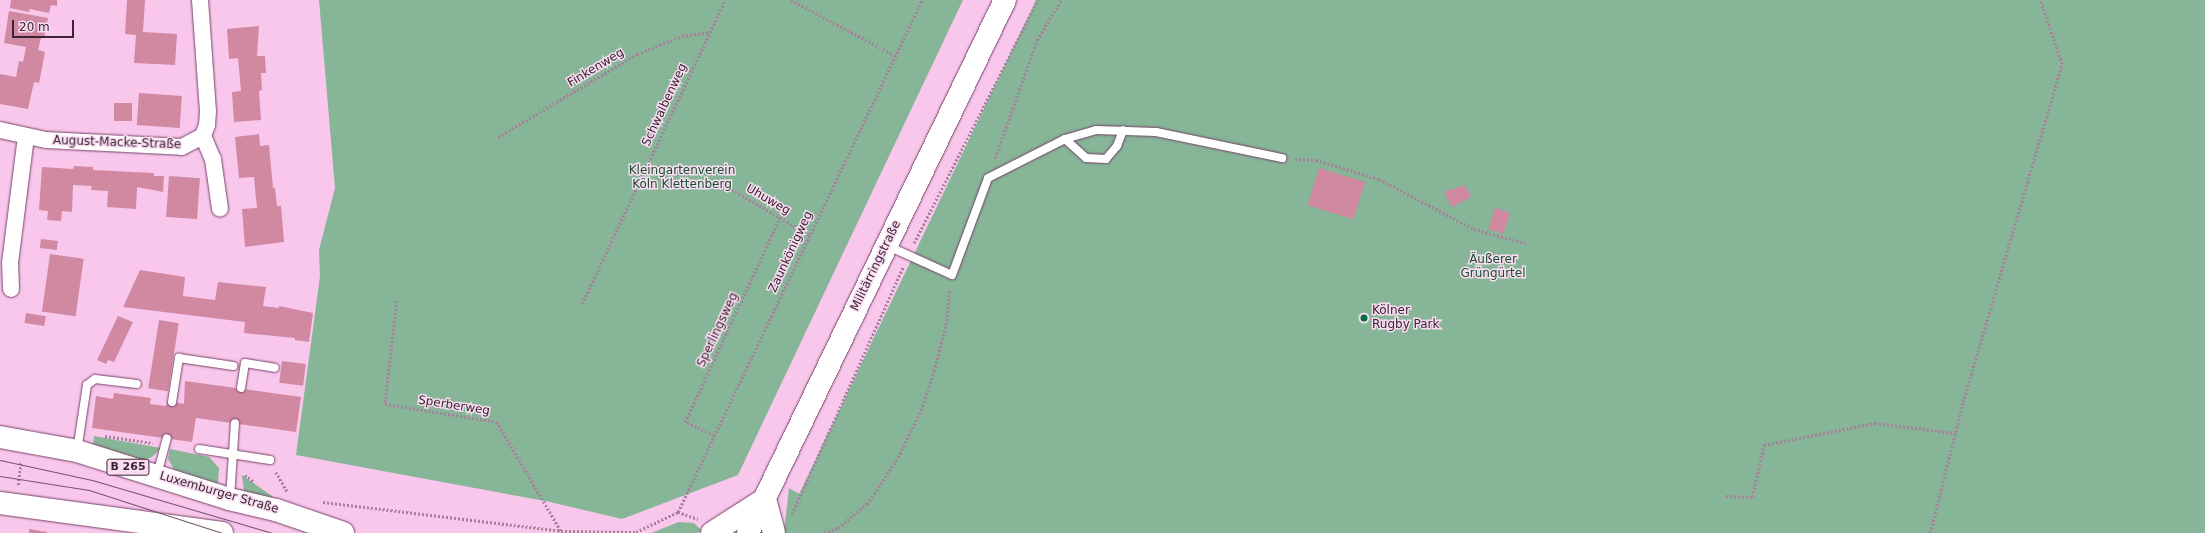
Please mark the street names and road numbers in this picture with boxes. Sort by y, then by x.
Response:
street label: Finkenweg [565,46,627,90]
street label: Schwalbenweg [640,61,690,149]
street label: August-Macke-Straße [53,134,181,152]
street label: Uhuweg [743,182,793,218]
street label: Zaunkönigweg [766,209,816,295]
street label: Militärringstraße [848,218,904,314]
street label: Sperlingsweg [694,290,742,370]
street label: Sperberweg [417,393,491,419]
road number: B 265 [106,458,150,476]
street label: Luxemburger Straße [158,469,280,517]

